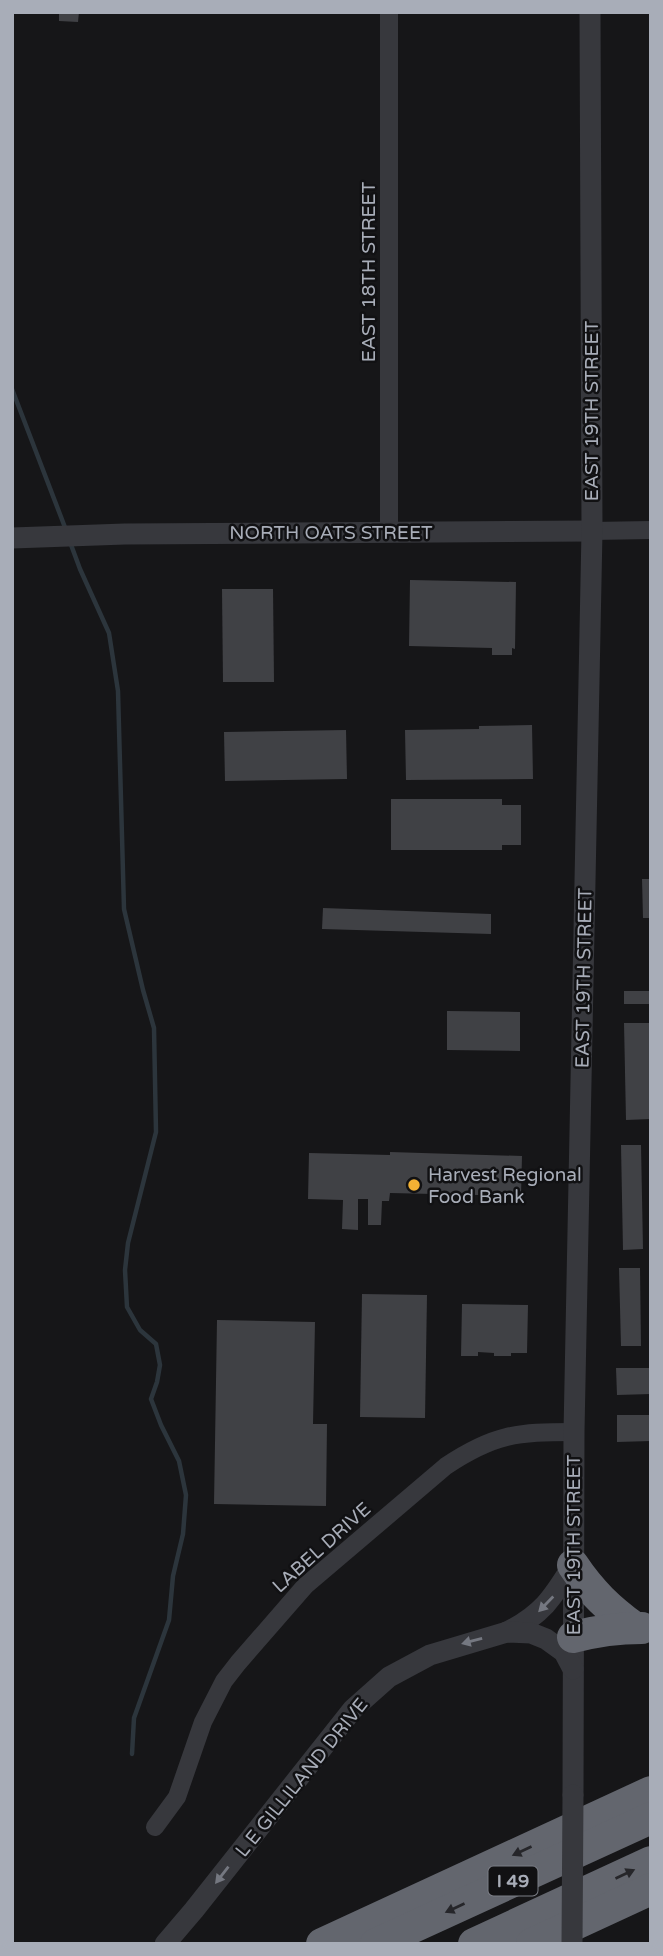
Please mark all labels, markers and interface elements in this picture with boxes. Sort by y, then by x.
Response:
street label: EAST 18TH STREET [358,181,380,362]
street label: EAST 19TH STREET [581,320,603,501]
street label: NORTH OATS STREET [229,522,433,544]
street label: EAST 19TH STREET [571,887,597,1068]
place label: Harvest Regional Food Bank [428,1164,582,1208]
marker: Harvest Regional Food Bank [406,1177,422,1193]
street label: EAST 19TH STREET [563,1454,585,1635]
street label: LABEL DRIVE [268,1498,375,1598]
one-way arrow [538,1595,554,1612]
one-way arrow [461,1637,482,1647]
street label: L E GILLILAND DRIVE [231,1694,373,1861]
one-way arrow [512,1845,532,1857]
one-way arrow [215,1865,230,1883]
road number: I 49 [489,1867,538,1896]
one-way arrow [615,1868,636,1879]
one-way arrow [445,1902,465,1913]

